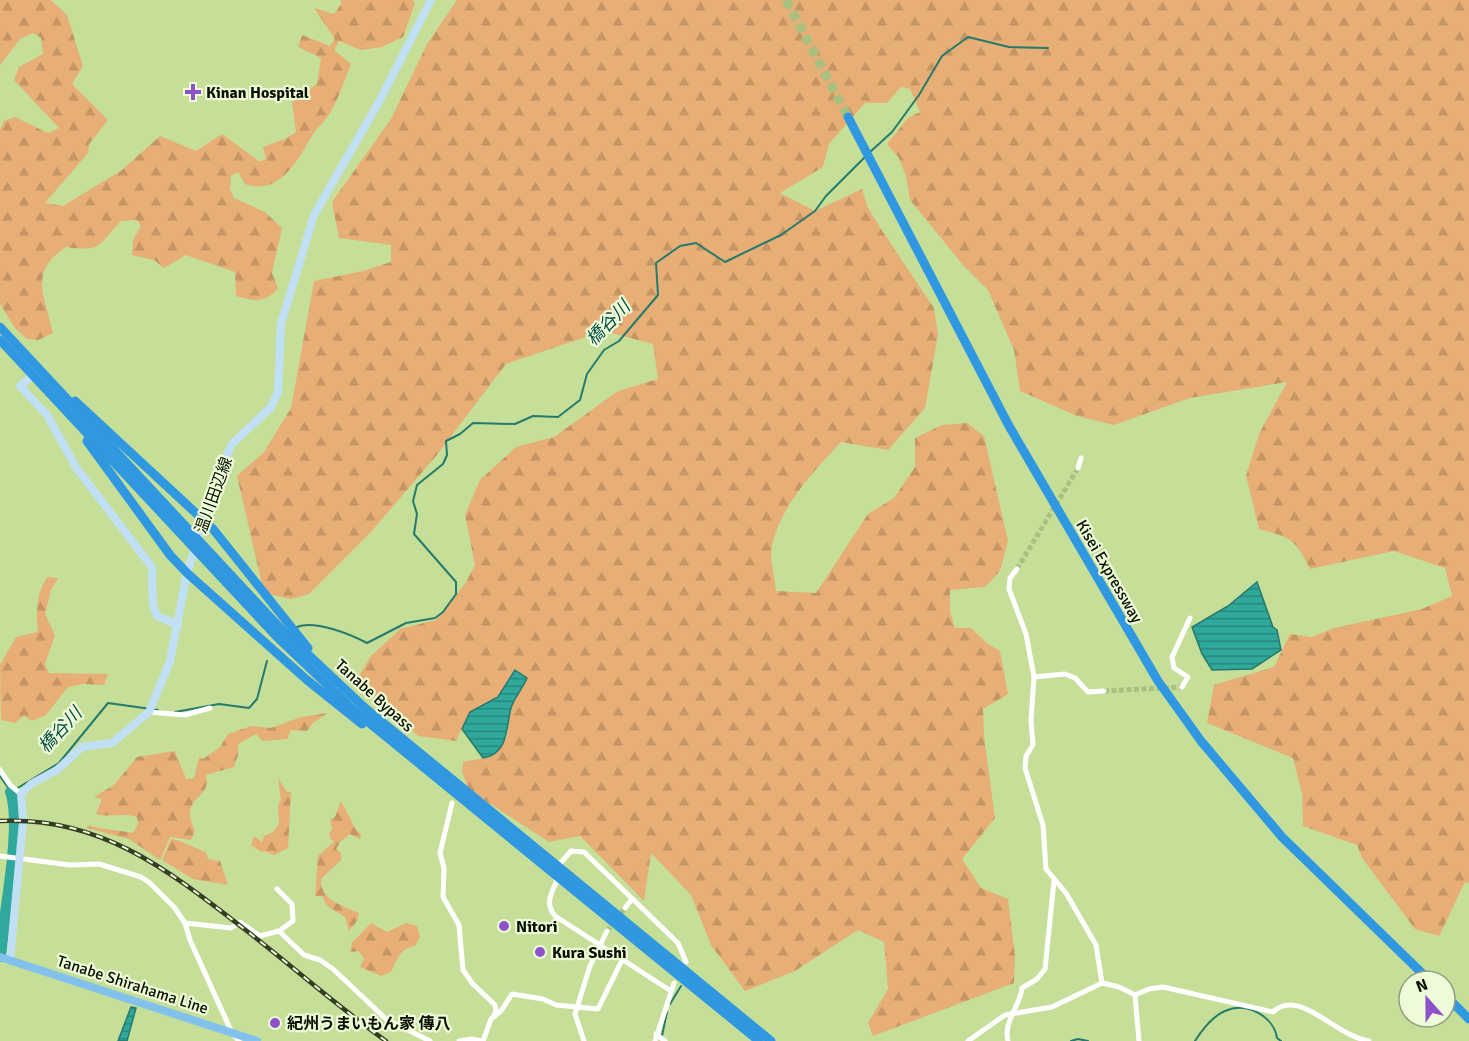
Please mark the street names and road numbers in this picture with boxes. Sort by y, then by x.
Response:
street label: 温川田辺線 [191,454,237,536]
street label: Kisei Expressway [1071,516,1147,627]
street label: Tanabe Bypass [331,655,418,736]
street label: Tanabe Shirahama Line [55,951,211,1019]

